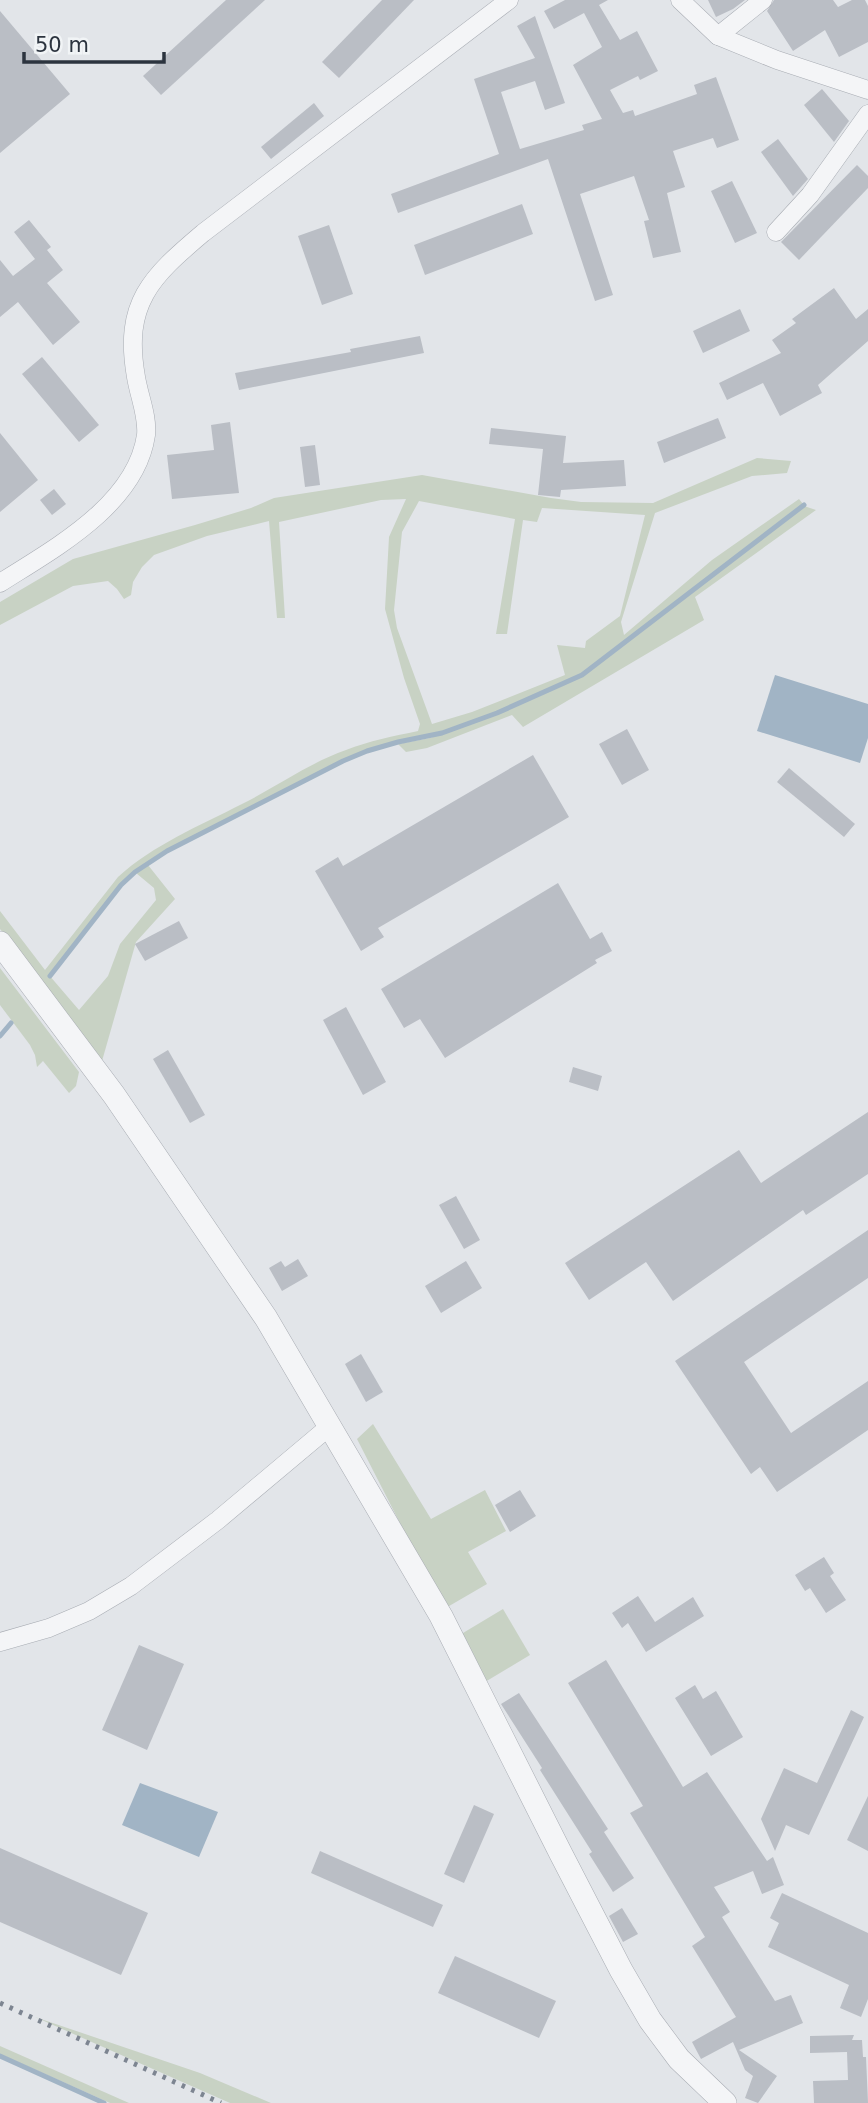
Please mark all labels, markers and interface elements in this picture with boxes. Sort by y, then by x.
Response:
scale bar [24,21,164,65]
text: 50 m [35,33,89,57]

